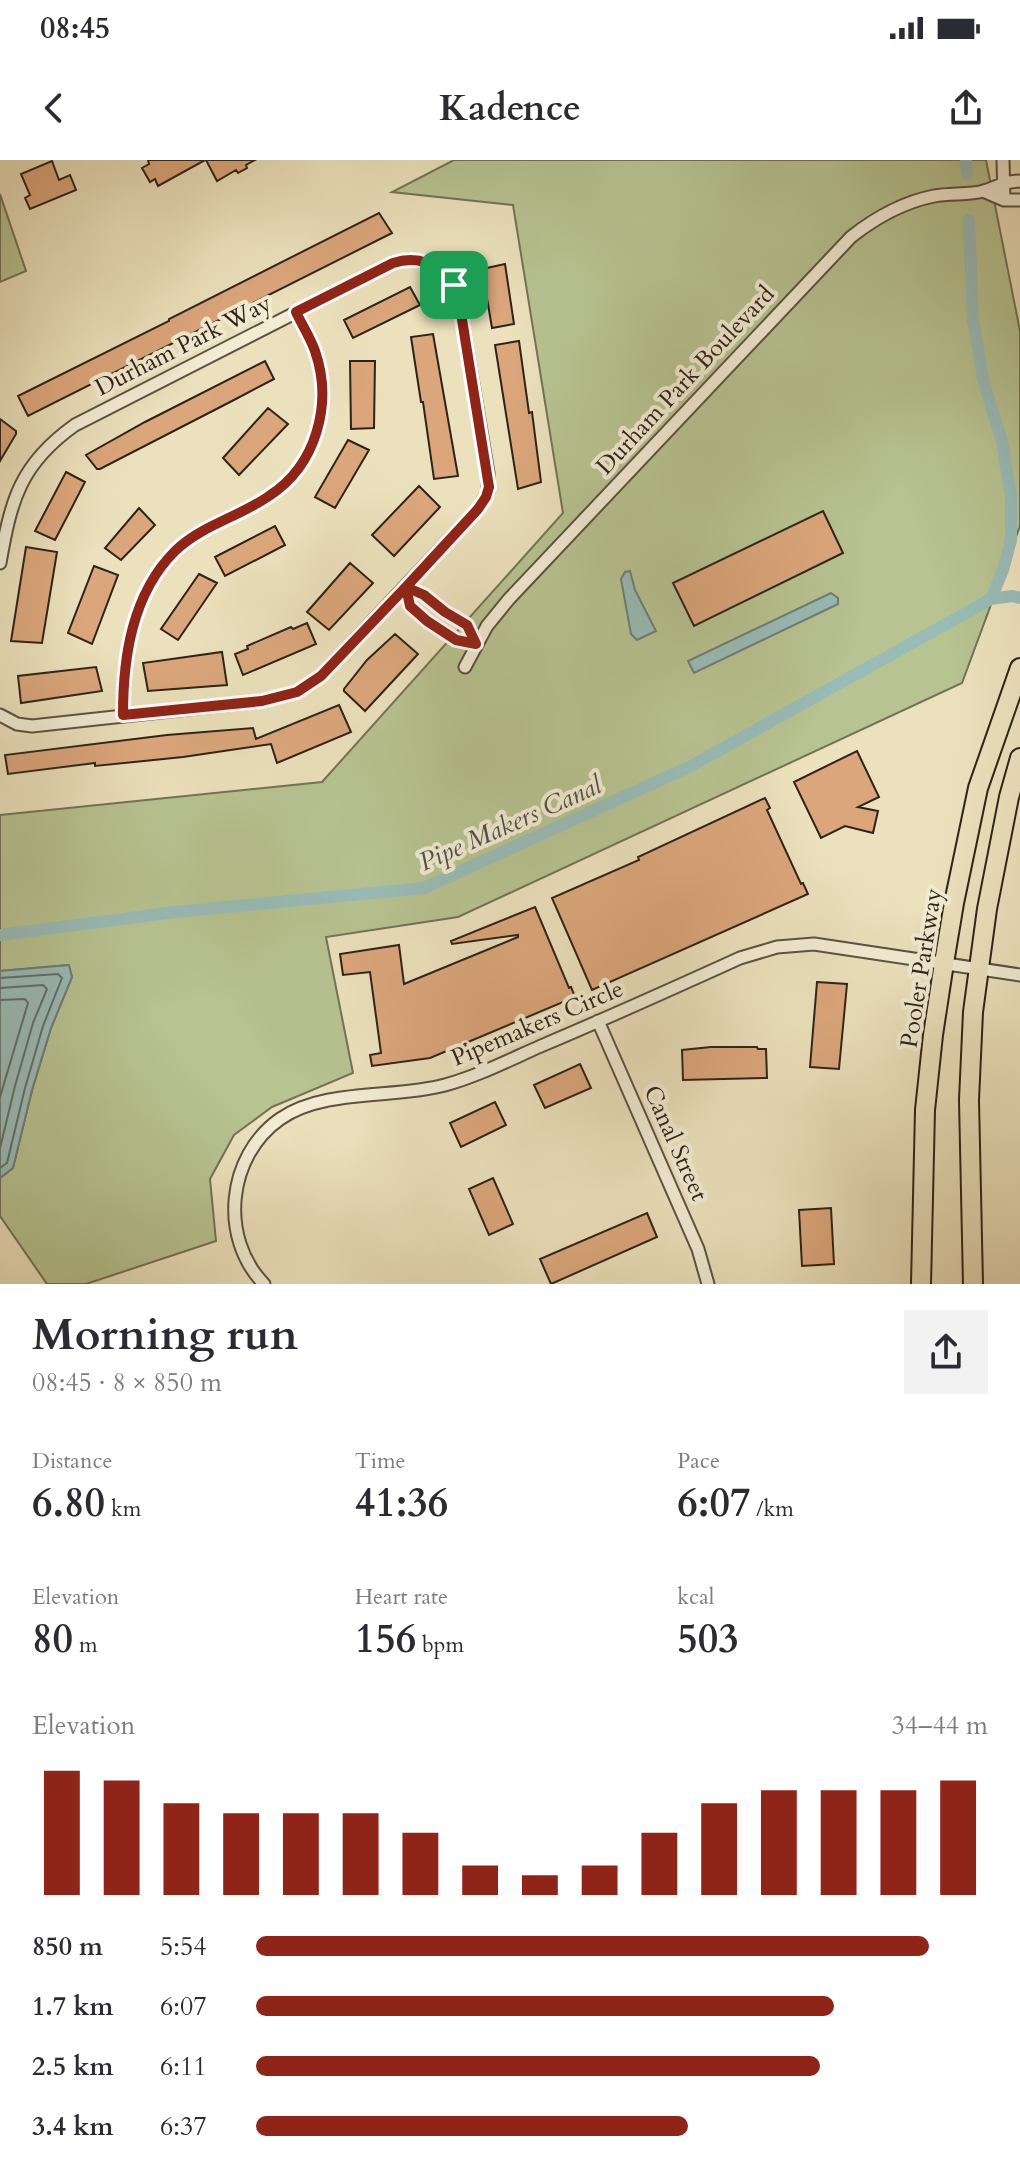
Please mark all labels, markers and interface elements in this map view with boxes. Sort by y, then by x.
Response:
text: 08:45 [40,8,110,49]
text: Kadence [439,84,581,133]
icon: back [32,86,76,130]
icon: share [944,86,988,130]
pin [420,251,488,319]
icon: arrive [432,263,476,307]
street label: Durham Park Boulevard [589,278,782,482]
street label: Durham Park Way [89,287,277,404]
water label: Pipe Makers Canal [413,767,608,879]
street label: Pooler Parkway [893,886,950,1050]
street label: Pipemakers Circle [446,972,628,1075]
street label: Canal Street [635,1080,716,1206]
text: Morning run [32,1305,298,1365]
button: share [904,1310,988,1394]
text: 08:45 · 8 × 850 m [32,1365,222,1400]
text: Distance [32,1446,112,1476]
text: Time [355,1446,406,1476]
text: Pace [677,1446,720,1476]
text: 6.80 [32,1476,105,1531]
text: 41:36 [355,1476,448,1531]
text: 6:07 [677,1476,750,1531]
text: km [105,1494,141,1524]
text: /km [750,1494,794,1524]
text: Elevation [32,1582,119,1612]
text: Heart rate [355,1582,448,1612]
text: kcal [677,1582,714,1612]
text: 80 [32,1612,73,1667]
text: 156 [355,1612,416,1667]
text: 503 [677,1612,739,1667]
text: m [73,1630,98,1660]
text: bpm [416,1630,464,1660]
text: Elevation [32,1708,135,1743]
text: 34–44 m [891,1708,988,1743]
text: 850 m [32,1929,103,1964]
text: 5:54 [160,1929,207,1964]
text: 1.7 km [32,1989,113,2024]
text: 6:07 [160,1989,207,2024]
text: 2.5 km [32,2049,113,2084]
text: 6:11 [160,2049,207,2084]
text: 3.4 km [32,2109,113,2144]
text: 6:37 [160,2109,207,2144]

